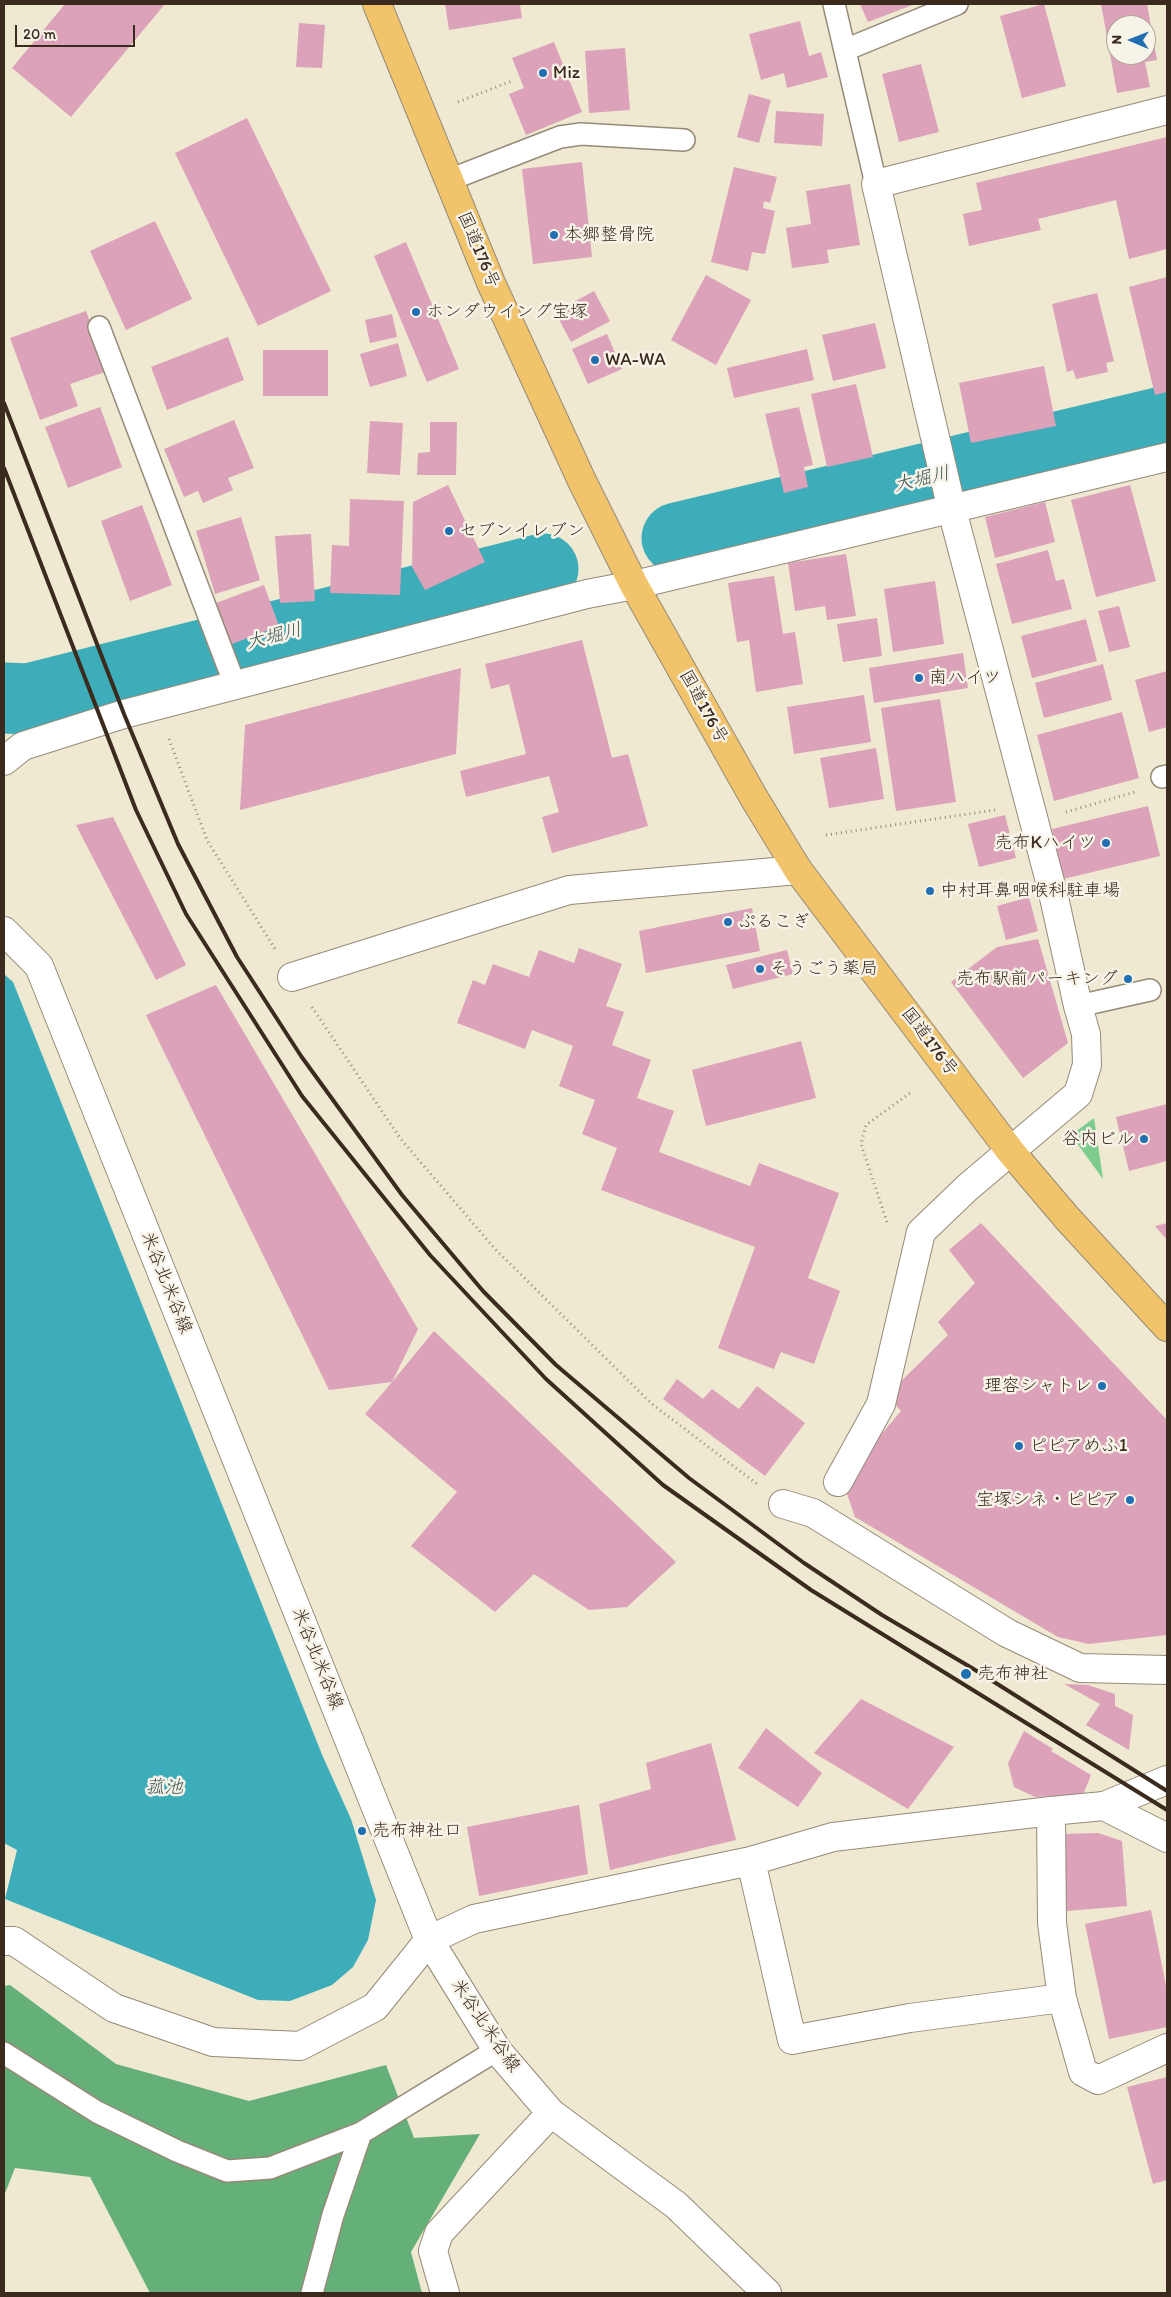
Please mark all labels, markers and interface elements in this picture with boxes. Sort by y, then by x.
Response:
scale bar [18,15,138,47]
north arrow [1106,15,1156,65]
text: 20 m [23,25,56,43]
text: N [1108,35,1125,45]
place label: Miz [553,62,580,84]
marker: Miz [537,67,549,79]
street label: 国道176号 [452,209,504,291]
place label: 本郷整骨院 [564,224,654,246]
marker: 本郷整骨院 [548,229,560,241]
place label: ホンダウイング宝塚 [426,301,588,323]
marker: ホンダウイング宝塚 [410,306,422,318]
place label: WA-WA [605,349,666,371]
marker: WA-WA [589,354,601,366]
water label: 大堀川 [892,462,952,498]
place label: セブンイレブン [459,520,585,542]
marker: セブンイレブン [443,525,455,537]
water label: 大堀川 [244,619,304,655]
street label: 国道176号 [674,666,732,748]
place label: 南ハイツ [929,667,1001,689]
marker: 南ハイツ [913,672,925,684]
place label: 売布Kハイツ [994,832,1096,854]
marker: 売布Kハイツ [1100,837,1112,849]
place label: 中村耳鼻咽喉科駐車場 [940,880,1120,902]
marker: 中村耳鼻咽喉科駐車場 [924,885,936,897]
place label: ぷるこぎ [738,911,810,933]
marker: ぷるこぎ [722,916,734,928]
place label: そうごう薬局 [770,958,878,980]
marker: そうごう薬局 [754,963,766,975]
place label: 売布駅前パーキング [956,968,1118,990]
marker: 売布駅前パーキング [1122,973,1134,985]
street label: 国道176号 [896,1003,962,1081]
place label: 谷内ビル [1062,1128,1134,1150]
marker: 谷内ビル [1138,1133,1150,1145]
street label: 米谷北米谷線 [136,1229,196,1337]
place label: 理容シャトレ [984,1375,1092,1397]
marker: 理容シャトレ [1096,1380,1108,1392]
place label: ピピアめふ1 [1029,1435,1127,1457]
marker: ピピアめふ1 [1013,1440,1025,1452]
place label: 宝塚シネ・ピピア [976,1489,1120,1511]
marker: 宝塚シネ・ピピア [1124,1494,1136,1506]
street label: 米谷北米谷線 [287,1605,347,1713]
place label: 売布神社 [977,1663,1049,1685]
marker: 売布神社 [959,1667,973,1681]
water label: 菰池 [145,1777,183,1799]
place label: 売布神社口 [372,1820,462,1842]
marker: 売布神社口 [356,1825,368,1837]
street label: 米谷北米谷線 [446,1975,524,2077]

